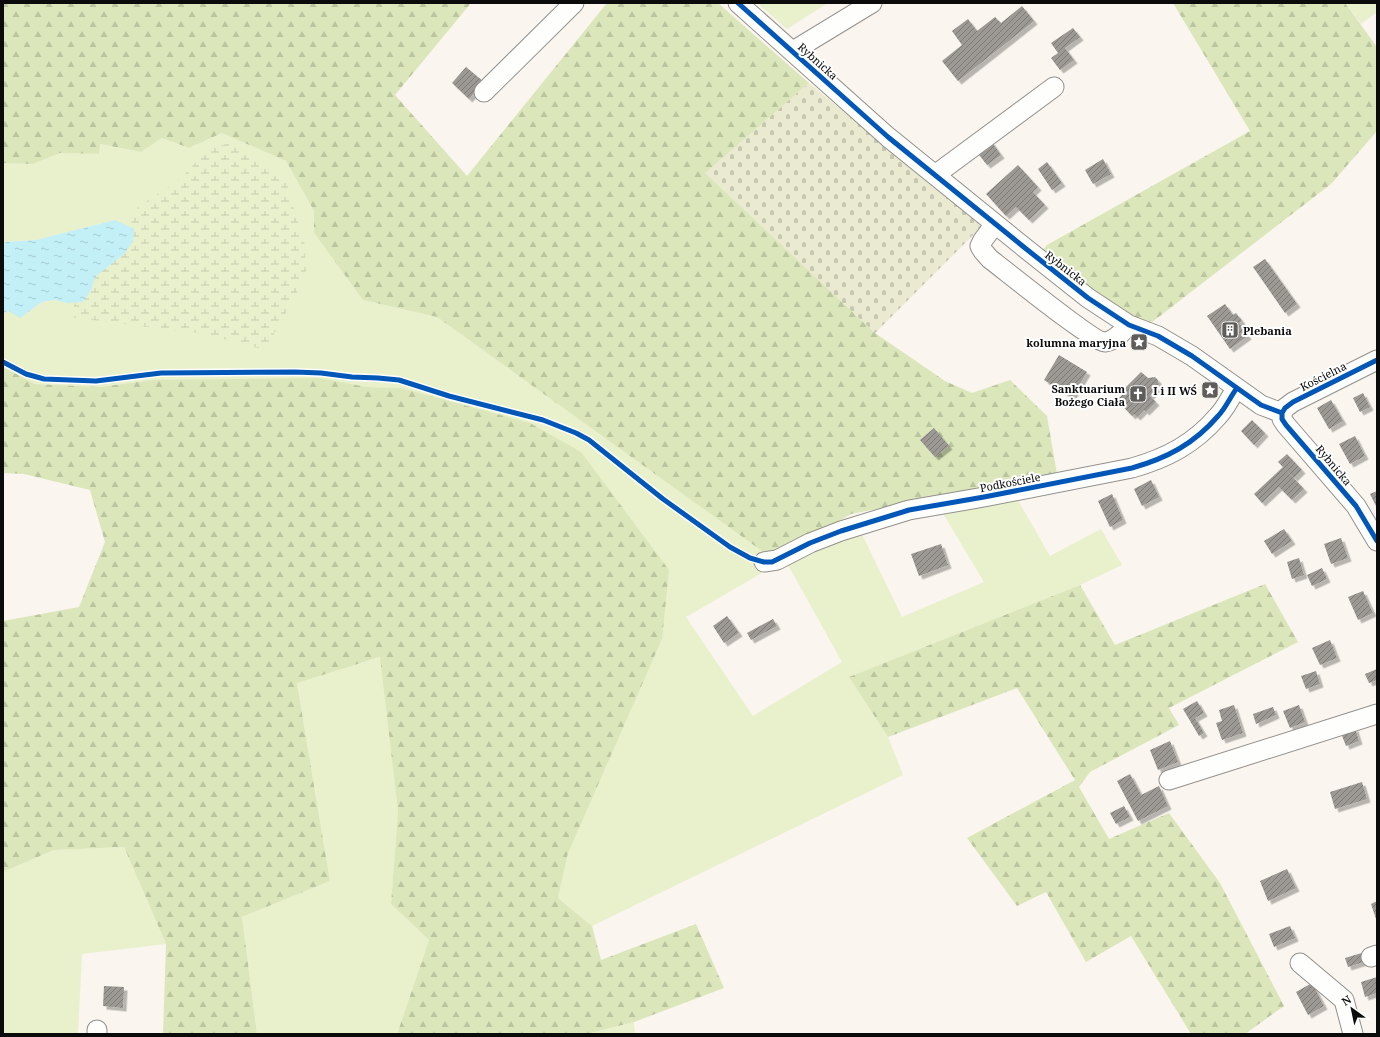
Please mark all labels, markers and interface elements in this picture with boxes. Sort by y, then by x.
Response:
street label: Rybnicka [795,39,841,83]
street label: Rybnicka [1042,247,1090,289]
building icon: Plebania [1220,320,1240,340]
place label: Plebania [1243,323,1292,338]
place icon: kolumna maryjna [1129,332,1149,352]
place label: kolumna maryjna [1026,335,1126,350]
street label: Kościelna [1297,358,1349,394]
place icon: I i II WŚ [1200,380,1220,400]
place label: Sanktuarium Bożego Ciała [1051,381,1125,409]
place label: I i II WŚ [1153,383,1197,398]
church icon: Sanktuarium Bożego Ciała [1128,384,1148,404]
street label: Rybnicka [1313,442,1355,488]
street label: Podkościele [978,469,1042,495]
north arrow [1332,989,1372,1029]
text: N [1339,991,1354,1009]

